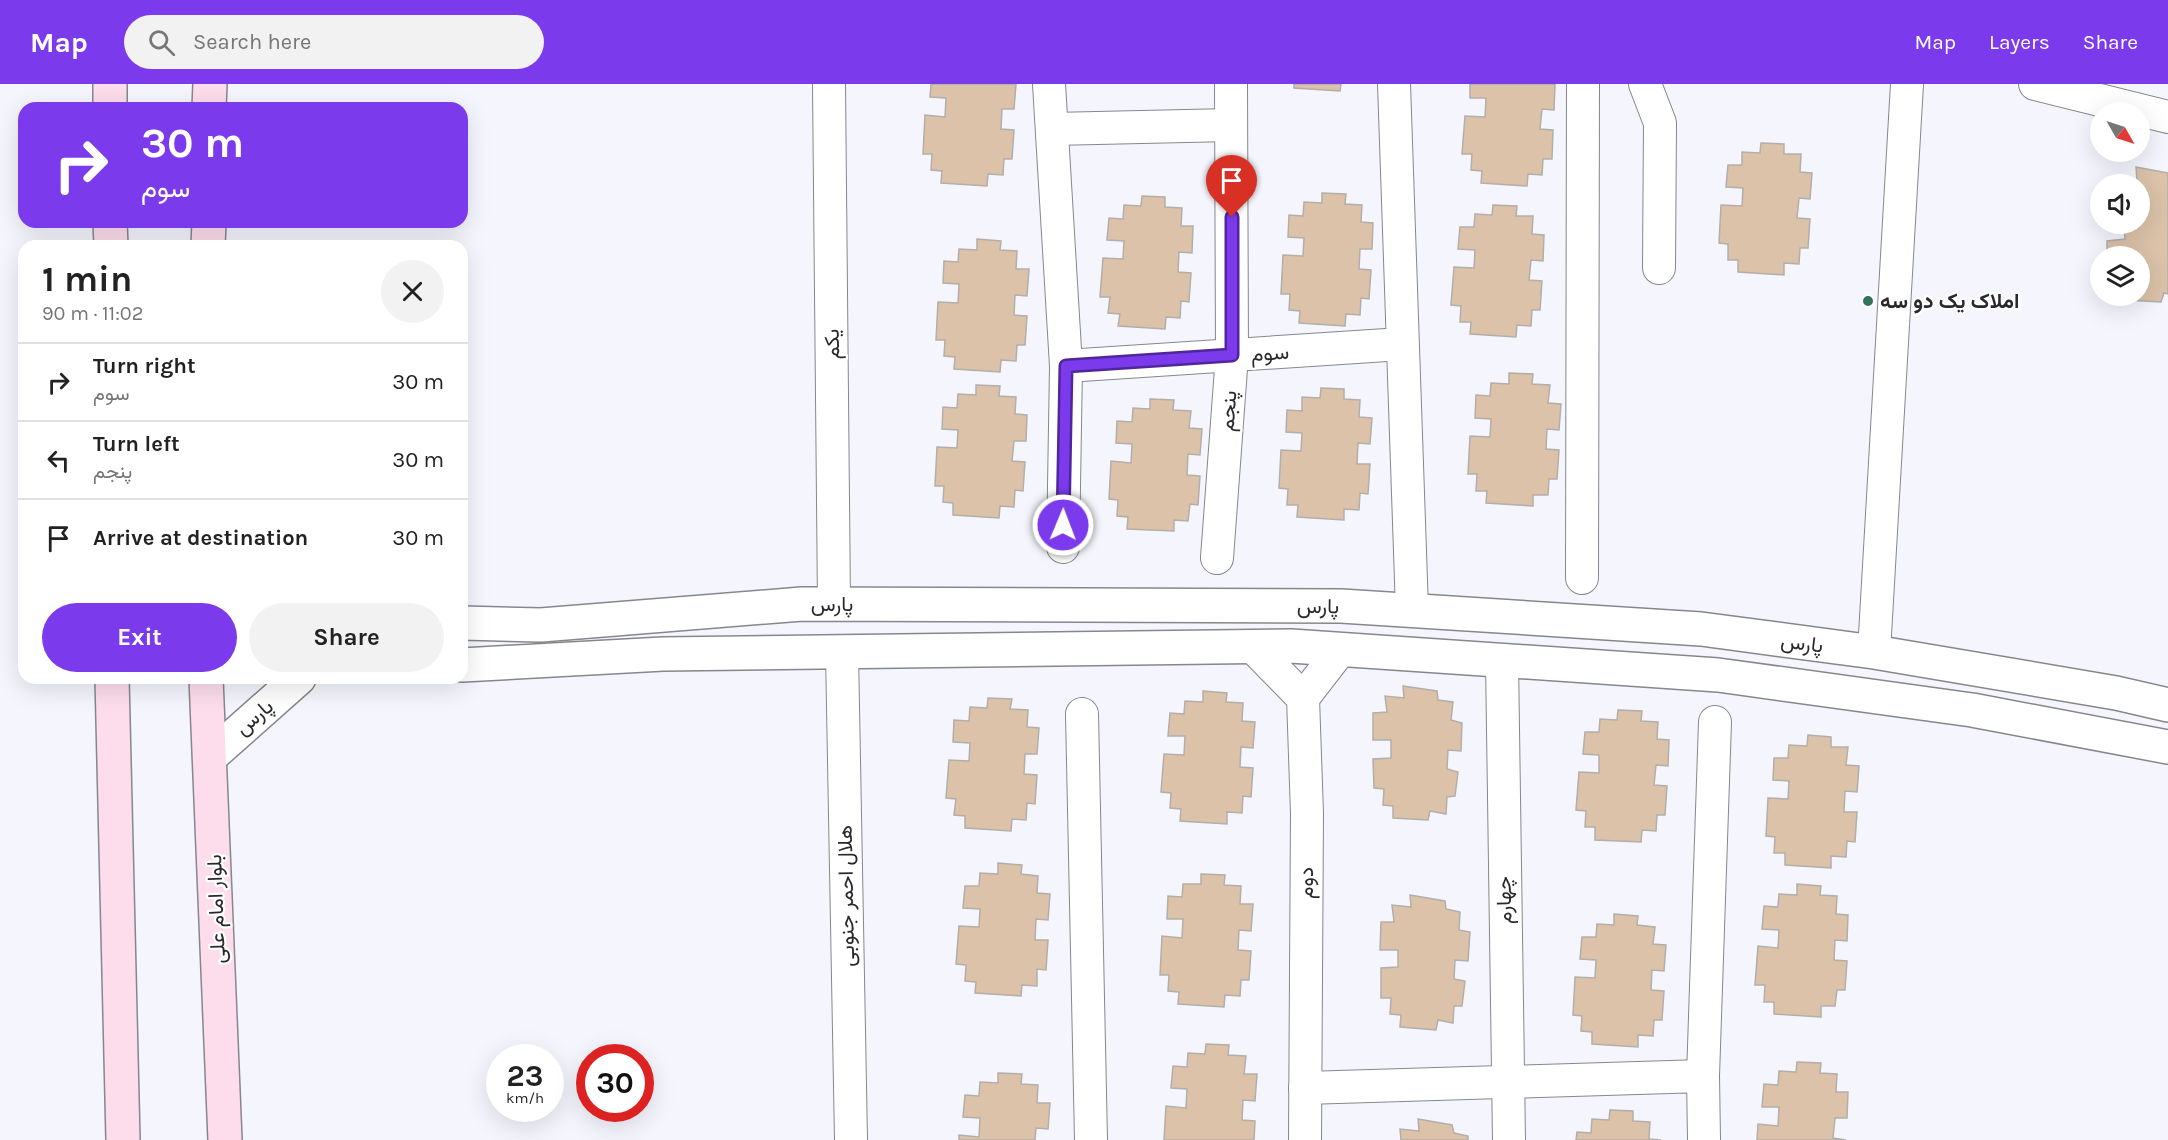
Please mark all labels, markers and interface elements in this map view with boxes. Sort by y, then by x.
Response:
search box [124,15,544,69]
text: Map [30,26,88,59]
icon: search [145,26,178,59]
text: Search here [193,29,311,55]
text: Map [1914,30,1956,54]
text: Layers [1989,30,2050,54]
text: Share [2083,30,2138,54]
north arrow [2090,102,2150,162]
map controls [2090,102,2150,306]
text: 30 m [141,118,244,168]
icon: right [42,126,120,204]
pin [1206,155,1257,217]
icon: arrive [1215,164,1248,197]
text: سوم [141,172,190,204]
button: sound [2090,174,2150,234]
button: layers [2090,246,2150,306]
text: 1 min [42,258,132,300]
button: close [381,260,444,323]
place label: املاک یک دو سه [1880,289,2019,314]
marker: املاک یک دو سه [1861,294,1875,308]
text: 90 m · 11:02 [42,302,143,325]
street label: یکم [820,328,846,359]
street label: سوم [1250,340,1290,368]
text: Turn right [93,353,196,379]
icon: right [42,366,75,399]
text: 30 m [392,369,444,395]
text: سوم [93,382,130,405]
street label: پنجم [1215,390,1243,433]
text: Turn left [93,431,180,457]
icon: left [42,444,75,477]
text: 30 m [392,447,444,473]
text: پنجم [93,460,132,483]
position arrow [1031,493,1095,557]
icon: arrive [42,522,75,555]
text: Arrive at destination [93,525,308,551]
text: 30 m [392,525,444,551]
street label: پارس [811,592,853,618]
street label: پارس [1297,594,1339,620]
button: Exit [42,603,237,672]
button: Share [249,603,444,672]
street label: پارس [1779,629,1825,659]
street label: پارس [230,694,279,741]
street label: هلال احمر جنوبی [833,825,860,967]
street label: بلوار امام علی [202,854,232,964]
street label: دوم [1294,867,1320,899]
street label: چهارم [1492,876,1518,924]
speed limit sign: 30 [576,1044,654,1122]
text: 23 [507,1058,543,1094]
text: km/h [506,1089,544,1107]

